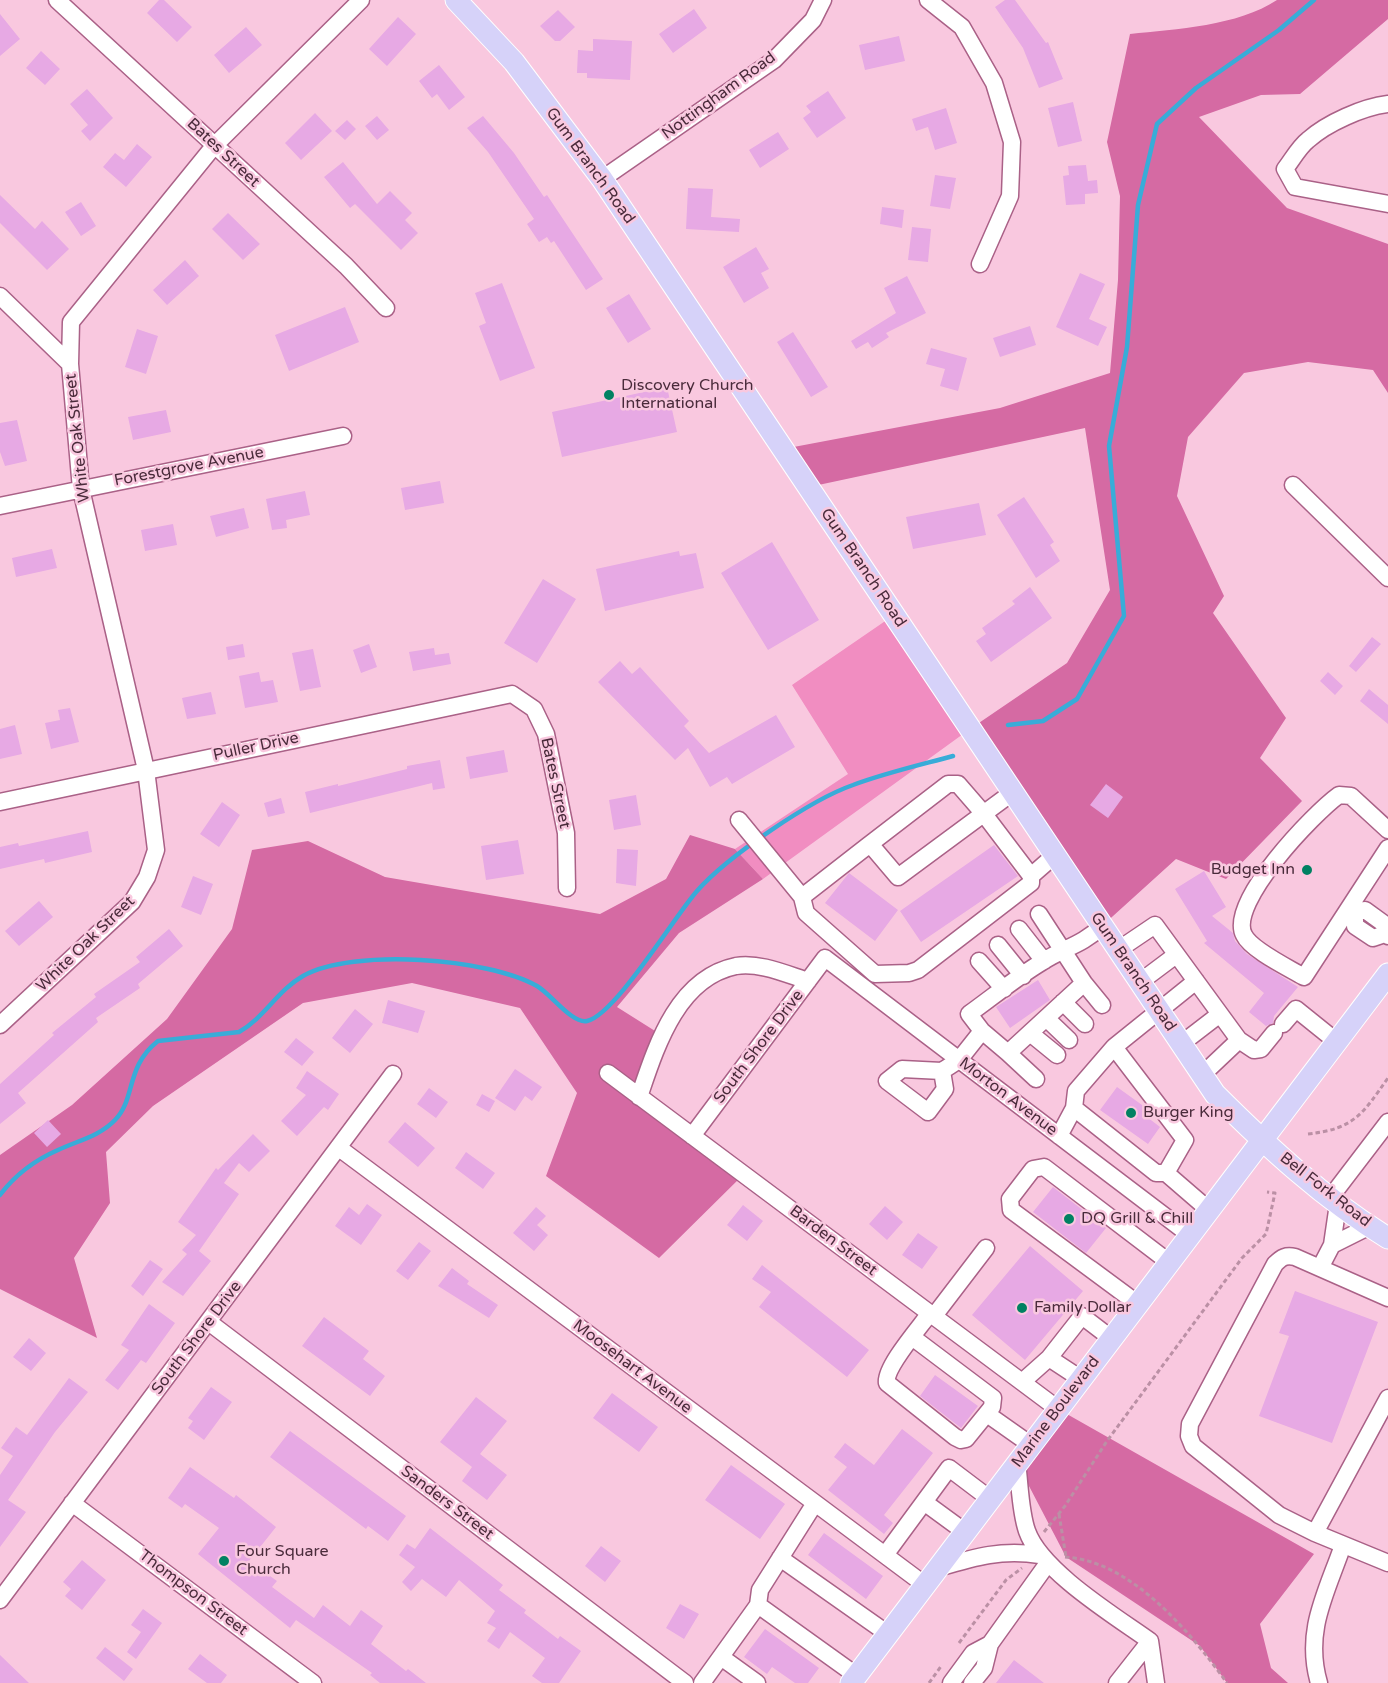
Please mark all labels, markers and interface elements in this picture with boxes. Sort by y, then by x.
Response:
street label: Nottingham Road [658,48,780,144]
street label: Gum Branch Road [541,104,639,228]
street label: Bates Street [183,114,263,192]
street label: White Oak Street [62,373,94,503]
place label: Discovery Church International [621,376,754,414]
marker: Discovery Church International [602,388,616,402]
street label: Forestgrove Avenue [113,443,265,491]
street label: Gum Branch Road [816,505,910,631]
street label: Puller Drive [211,729,301,765]
street label: Bates Street [536,736,574,830]
place label: Budget Inn [1211,860,1295,880]
marker: Budget Inn [1300,863,1314,877]
street label: White Oak Street [33,892,139,996]
street label: Gum Branch Road [1086,909,1180,1035]
street label: South Shore Drive [710,986,808,1108]
street label: Morton Avenue [955,1054,1061,1140]
place label: Burger King [1143,1103,1234,1123]
marker: Burger King [1124,1106,1138,1120]
street label: Bell Fork Road [1276,1149,1374,1231]
street label: Barden Street [785,1202,881,1280]
place label: DQ Grill & Chill [1081,1209,1193,1229]
marker: DQ Grill & Chill [1062,1212,1076,1226]
street label: South Shore Drive [148,1277,246,1399]
place label: Family Dollar [1034,1298,1131,1318]
marker: Family Dollar [1015,1301,1029,1315]
street label: Moosehart Avenue [569,1316,695,1418]
street label: Marine Boulevard [1008,1353,1104,1471]
street label: Sanders Street [397,1462,497,1544]
place label: Four Square Church [236,1542,328,1580]
street label: Thompson Street [135,1546,251,1640]
marker: Four Square Church [217,1554,231,1568]

